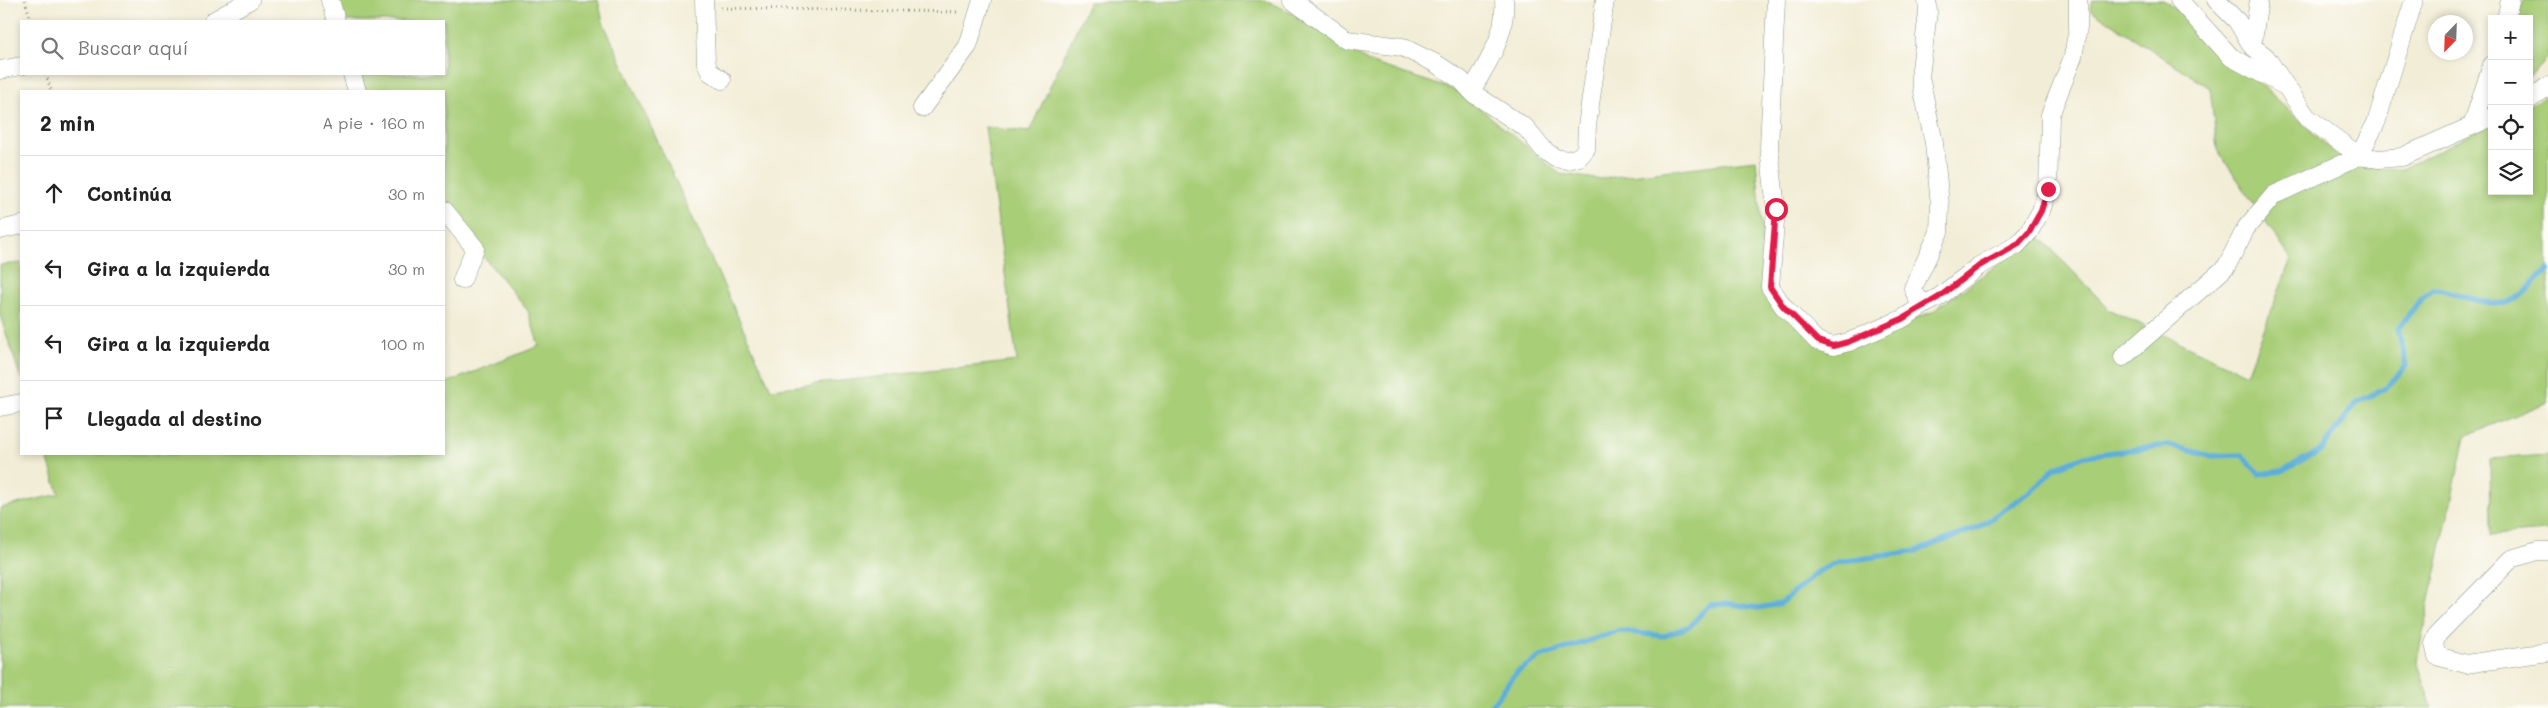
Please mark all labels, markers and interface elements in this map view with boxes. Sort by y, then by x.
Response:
north arrow [2428,15,2473,60]
map controls [2488,15,2533,195]
button: + [2488,15,2533,60]
search box [20,20,445,75]
icon: search [38,34,66,62]
text: Buscar aquí [78,35,188,60]
button: − [2488,60,2533,105]
button: locate [2488,105,2533,150]
text: 2 min [40,109,95,136]
text: A pie · 160 m [322,112,425,133]
button: layers [2488,150,2533,195]
route end [2037,178,2060,201]
icon: ahead [40,179,68,207]
text: Continúa [87,181,172,206]
text: 30 m [388,183,425,204]
route start [1765,198,1788,221]
icon: left [40,254,68,282]
text: Gira a la izquierda [87,256,270,281]
text: 30 m [388,258,425,279]
icon: left [40,329,68,357]
text: Gira a la izquierda [87,331,270,356]
text: 100 m [380,333,425,354]
icon: arrive [40,404,68,432]
text: Llegada al destino [87,406,262,431]

